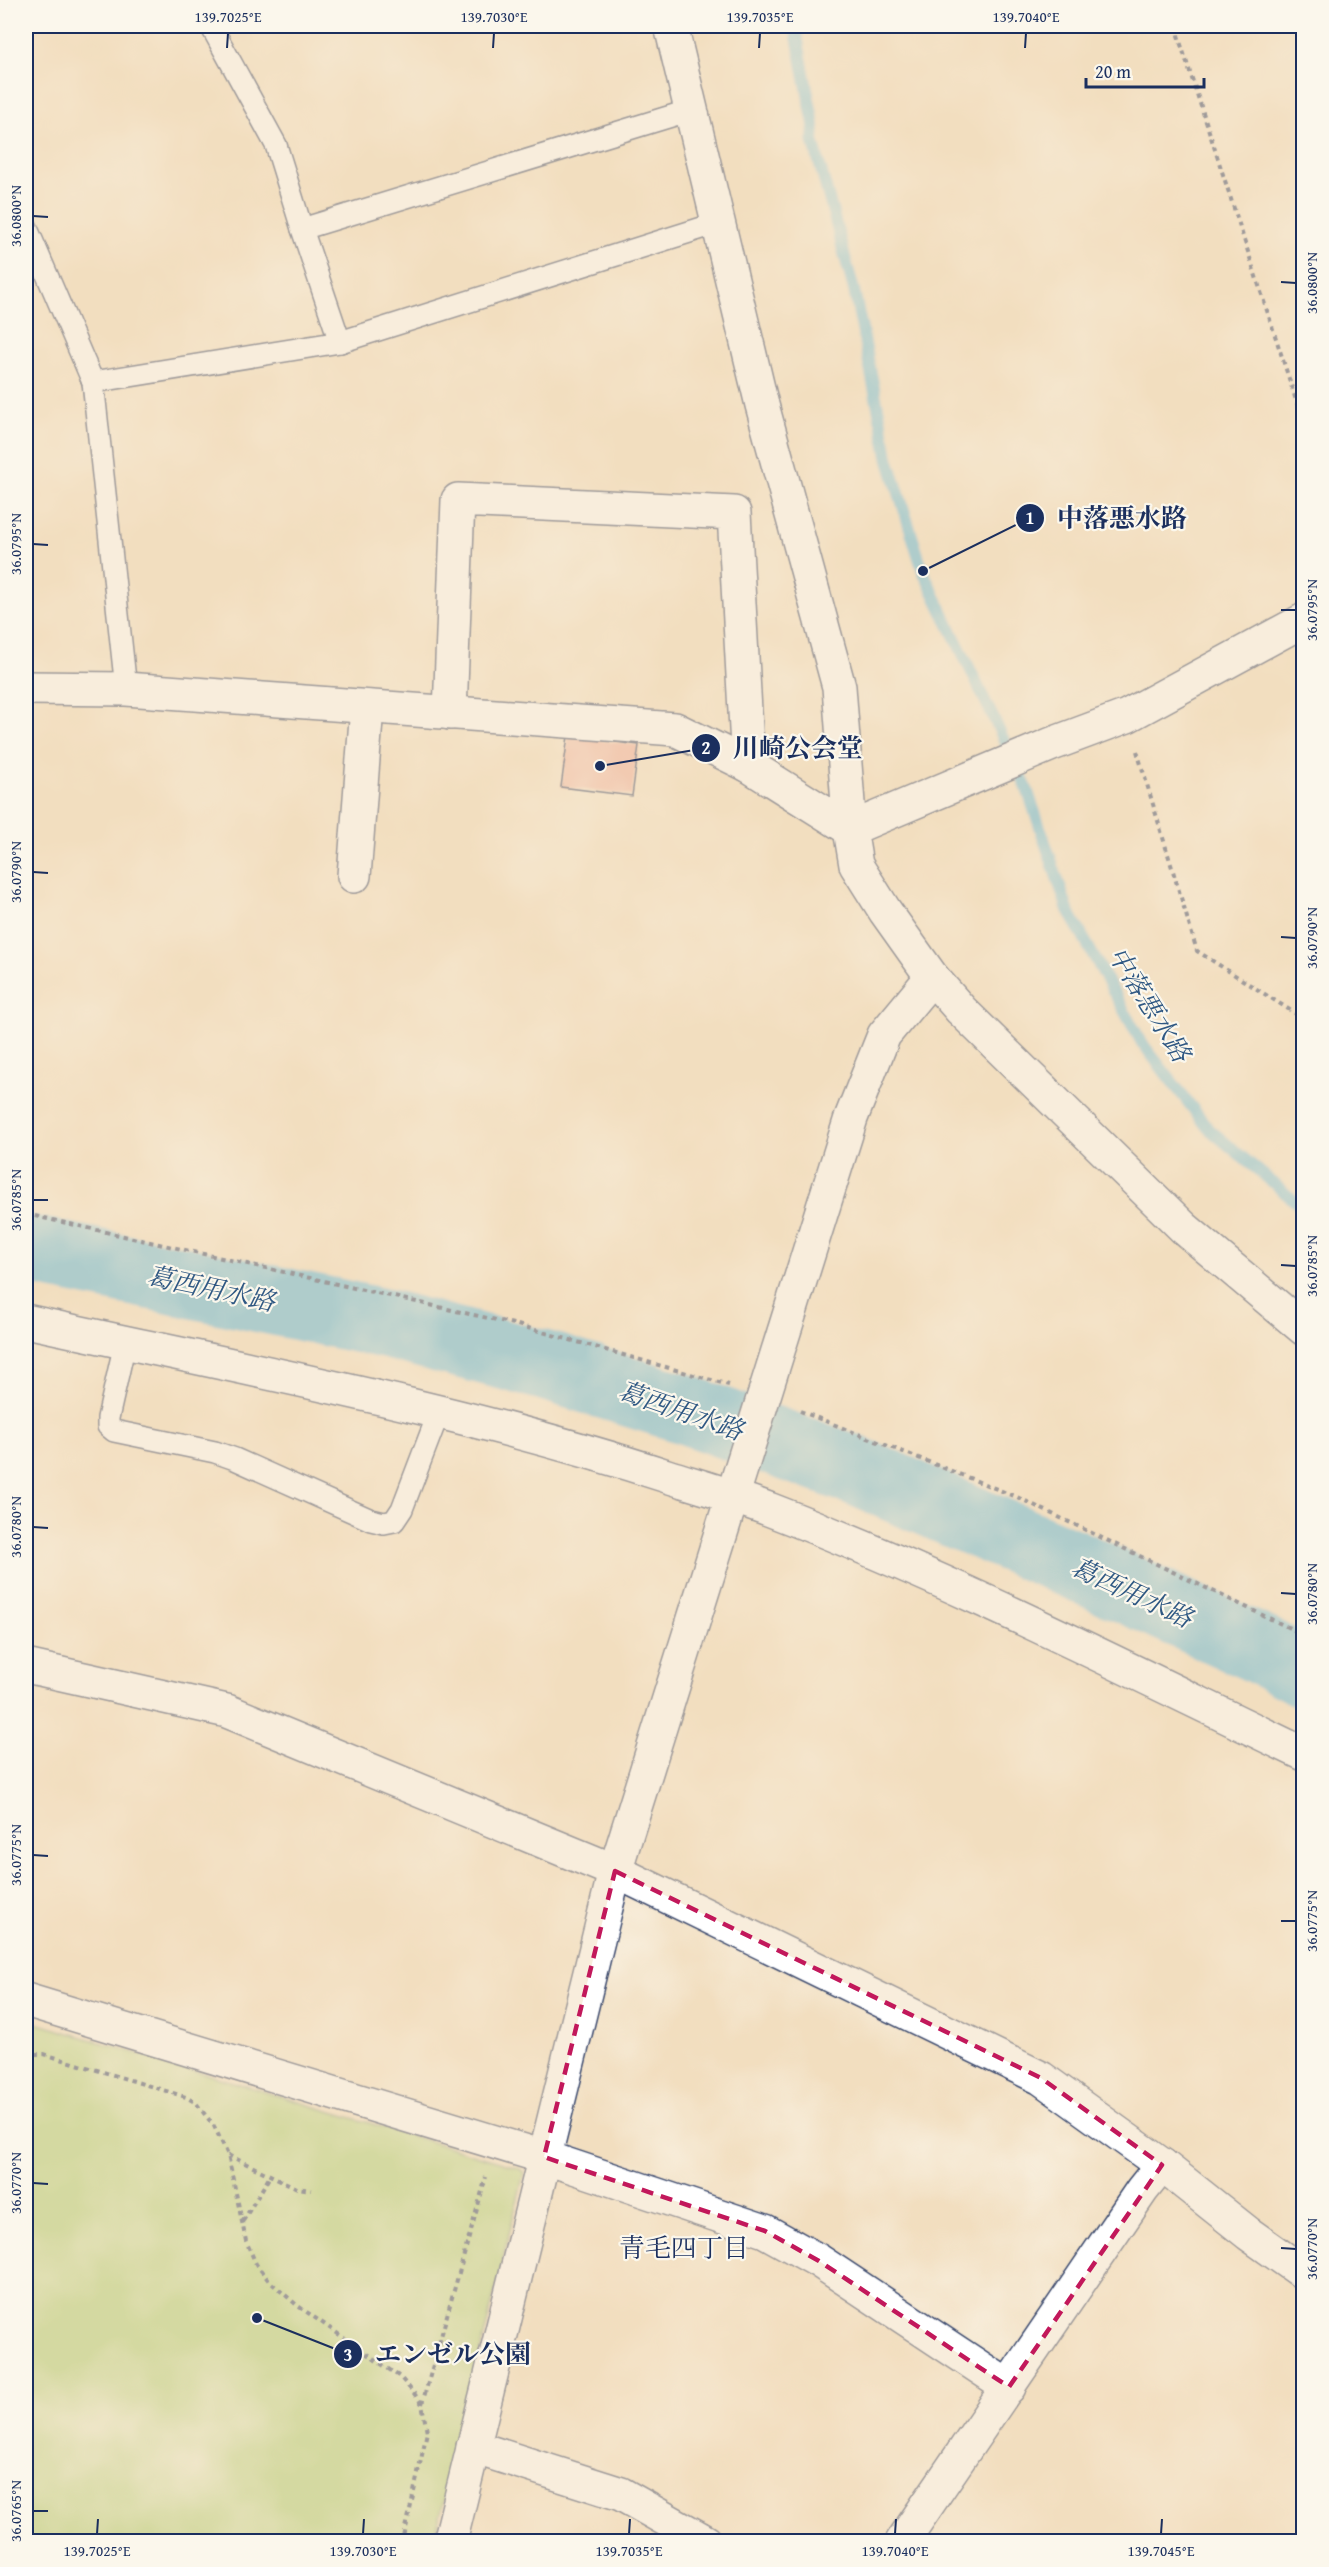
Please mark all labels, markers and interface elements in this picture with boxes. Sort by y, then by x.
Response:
text: 139.7025°E [194,6,262,27]
text: 139.7030°E [460,6,528,27]
text: 139.7035°E [726,6,794,27]
text: 139.7040°E [992,6,1060,27]
scale bar [1086,51,1204,89]
text: 20 m [1095,58,1131,85]
text: 36.0800°N [5,185,26,247]
text: 36.0800°N [1301,252,1322,314]
callout: 中落悪水路 [1015,496,1199,540]
text: 中落悪水路 [1057,498,1187,537]
text: 1 [1025,504,1035,531]
text: 36.0795°N [5,513,26,575]
text: 36.0795°N [1301,579,1322,641]
callout: 川崎公会堂 [691,726,875,770]
text: 川崎公会堂 [733,728,863,767]
text: 2 [701,734,711,761]
text: 36.0790°N [5,841,26,903]
text: 36.0790°N [1301,907,1322,969]
water label: 中落悪水路 [1099,939,1202,1071]
text: 36.0785°N [5,1169,26,1231]
text: 36.0785°N [1301,1235,1322,1297]
water label: 葛西用水路 [143,1255,281,1321]
water label: 葛西用水路 [613,1370,751,1450]
text: 36.0780°N [5,1496,26,1558]
water label: 葛西用水路 [1065,1547,1201,1638]
text: 36.0780°N [1301,1563,1322,1625]
text: 36.0775°N [5,1824,26,1886]
text: 36.0775°N [1301,1890,1322,1952]
text: 36.0770°N [5,2152,26,2214]
text: 36.0770°N [1301,2218,1322,2280]
district label: 青毛四丁目 [619,2228,749,2267]
callout: エンゼル公園 [333,2332,543,2376]
text: エンゼル公園 [375,2334,531,2373]
text: 3 [343,2341,353,2368]
text: 36.0765°N [5,2480,26,2542]
text: 139.7025°E [63,2540,131,2561]
text: 139.7030°E [329,2540,397,2561]
text: 139.7035°E [595,2540,663,2561]
text: 139.7040°E [861,2540,929,2561]
text: 139.7045°E [1127,2540,1195,2561]

